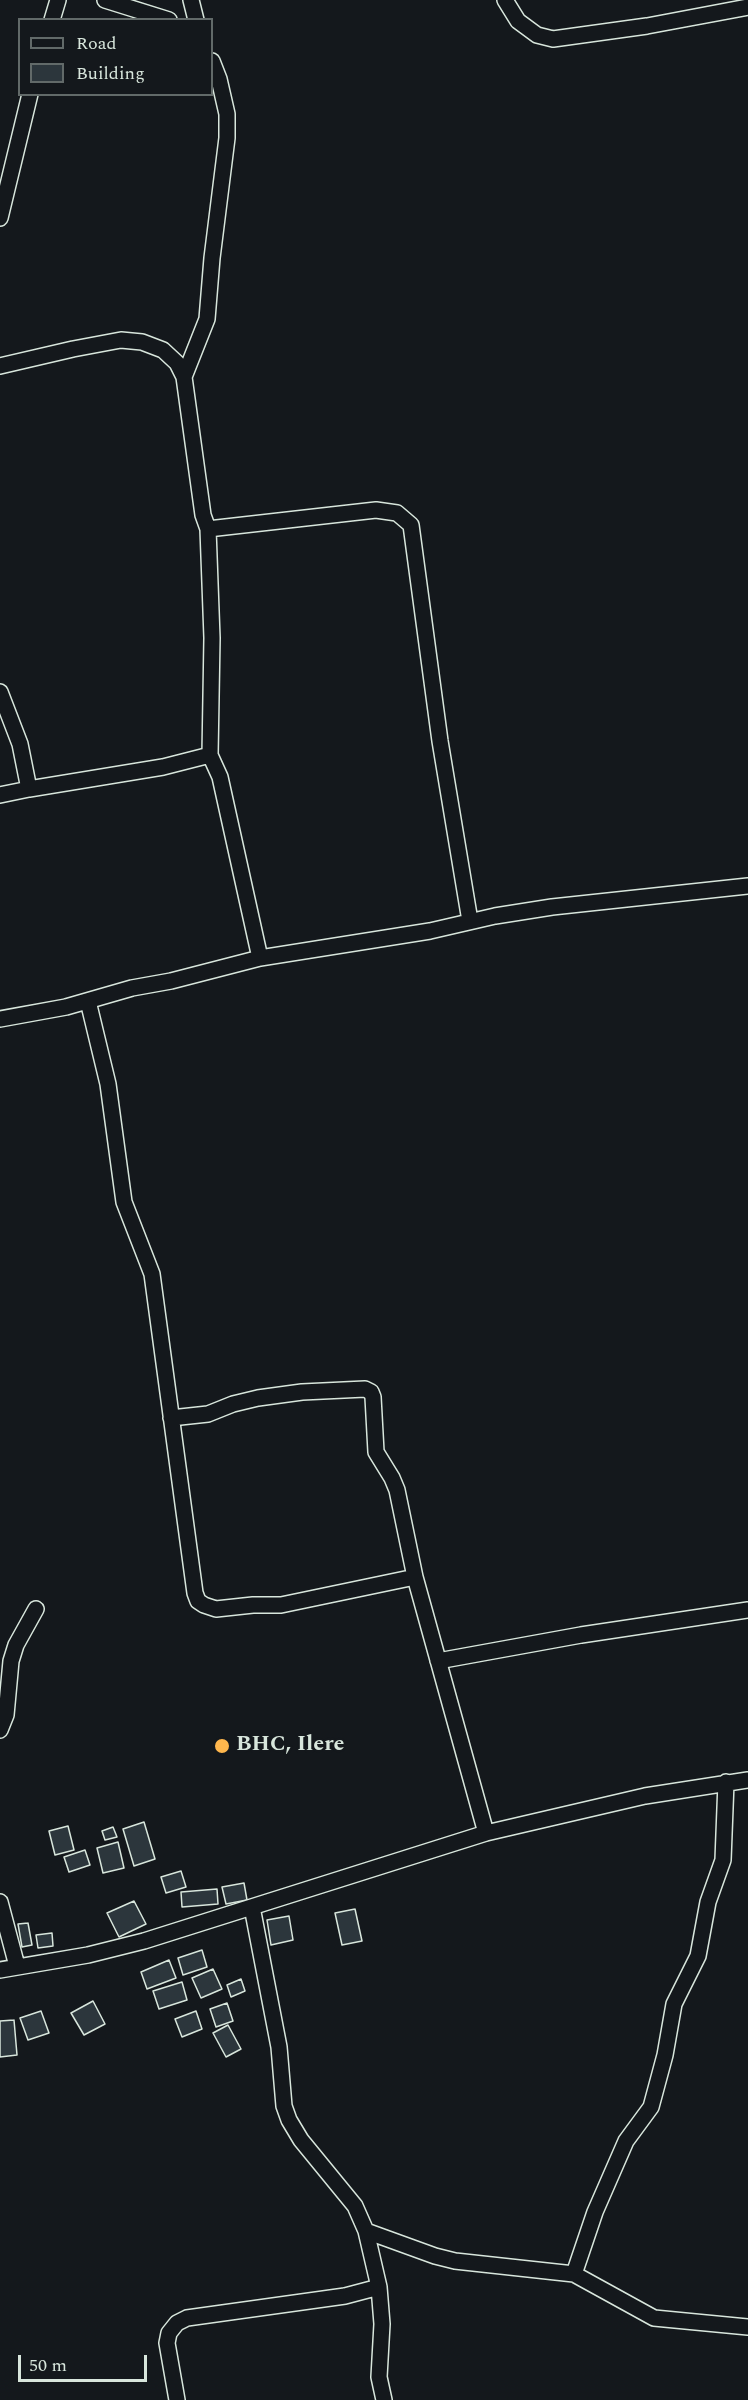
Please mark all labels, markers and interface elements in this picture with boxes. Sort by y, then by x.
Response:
legend [18,18,213,96]
text: Road [76,30,117,57]
text: Building [76,60,145,87]
place label: BHC, Ilere [236,1733,344,1759]
marker: BHC, Ilere [213,1737,231,1755]
scale bar [21,2343,150,2381]
text: 50 m [29,2352,67,2379]

